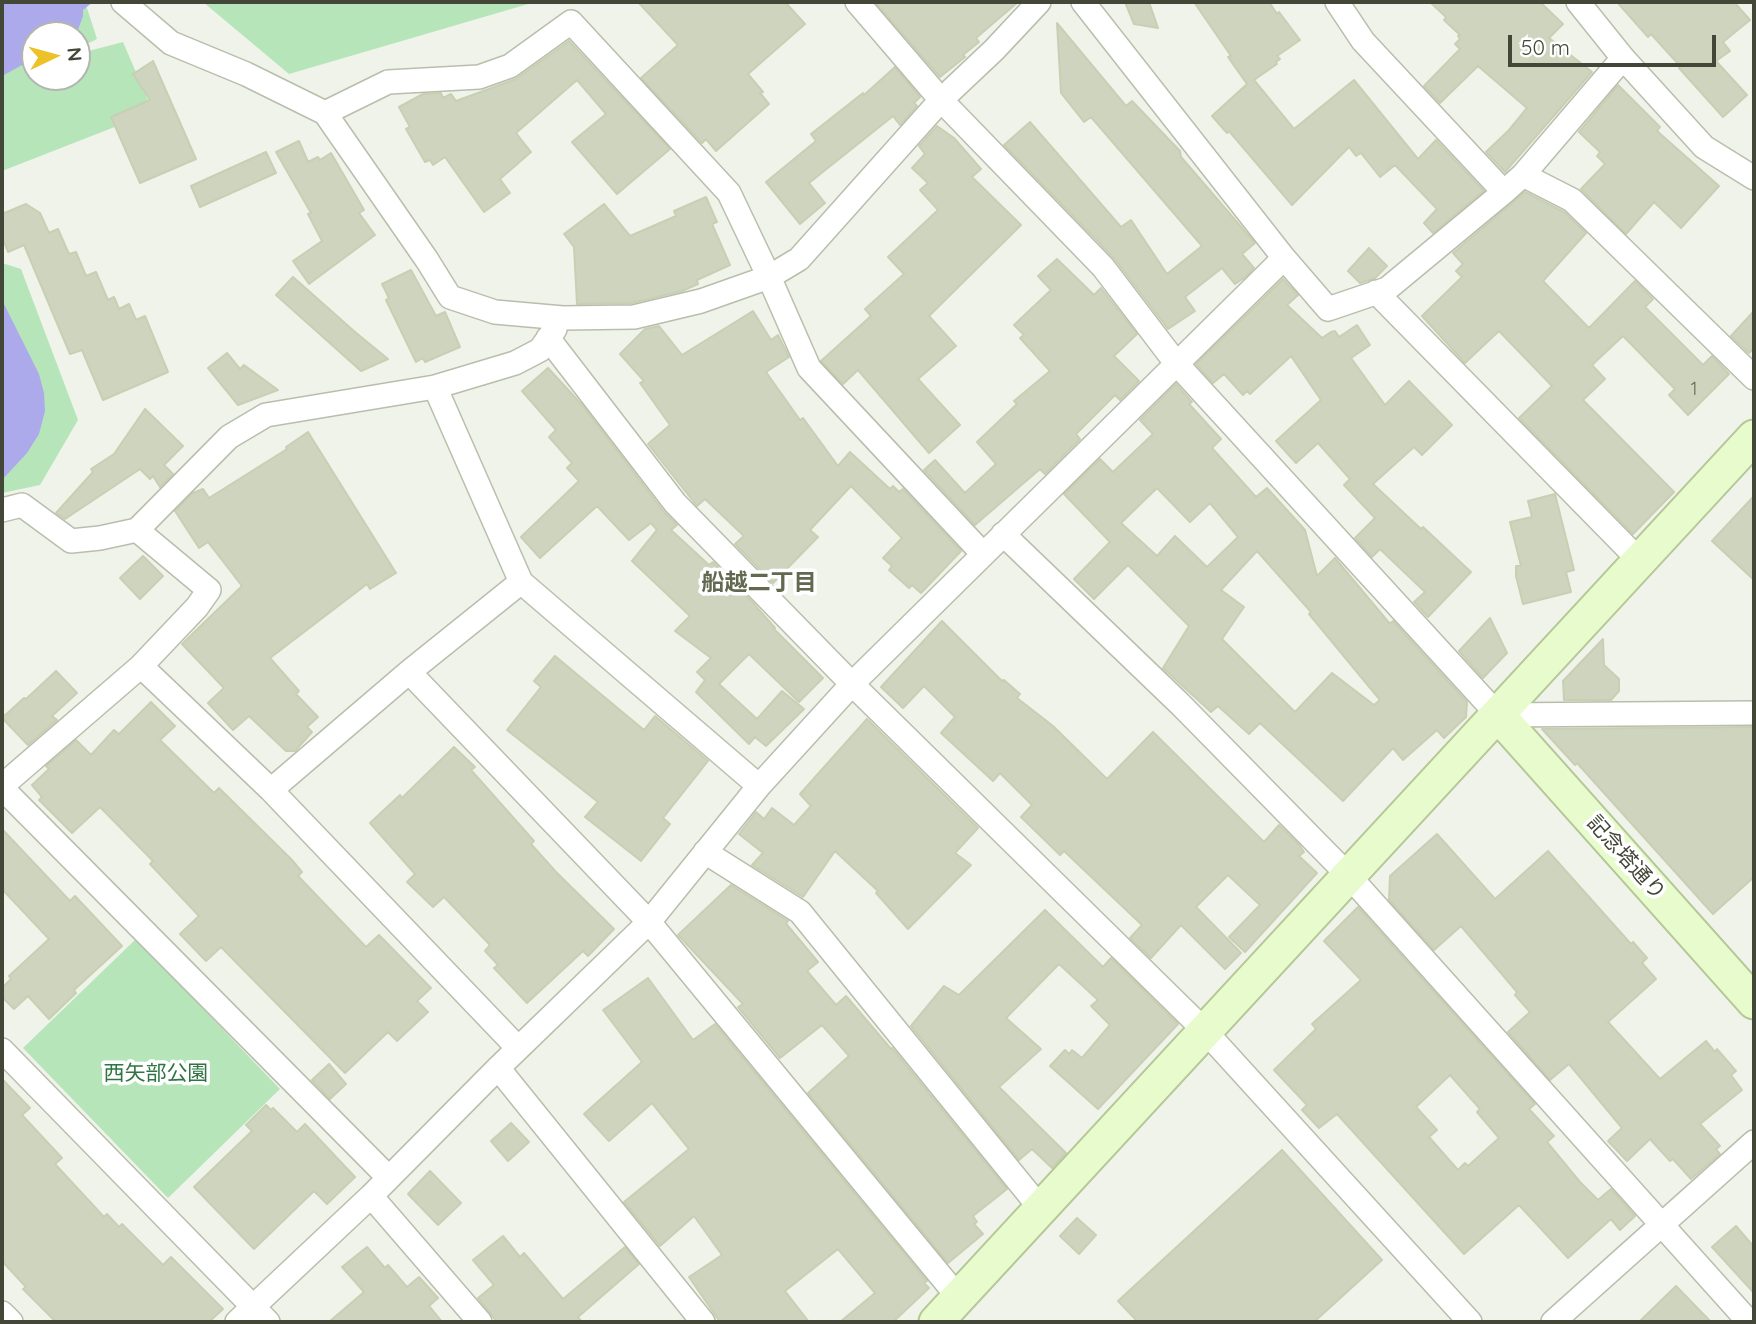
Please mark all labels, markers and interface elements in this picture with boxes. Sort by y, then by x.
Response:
north arrow [21,21,91,91]
scale bar [1511,21,1719,65]
text: 50 m [1521,34,1570,60]
text: N [62,46,87,62]
house number: 1 [1691,379,1697,401]
district label: 船越二丁目 [702,569,816,597]
street label: 記念塔通り [1582,811,1670,905]
park label: 西矢部公園 [104,1061,208,1087]

